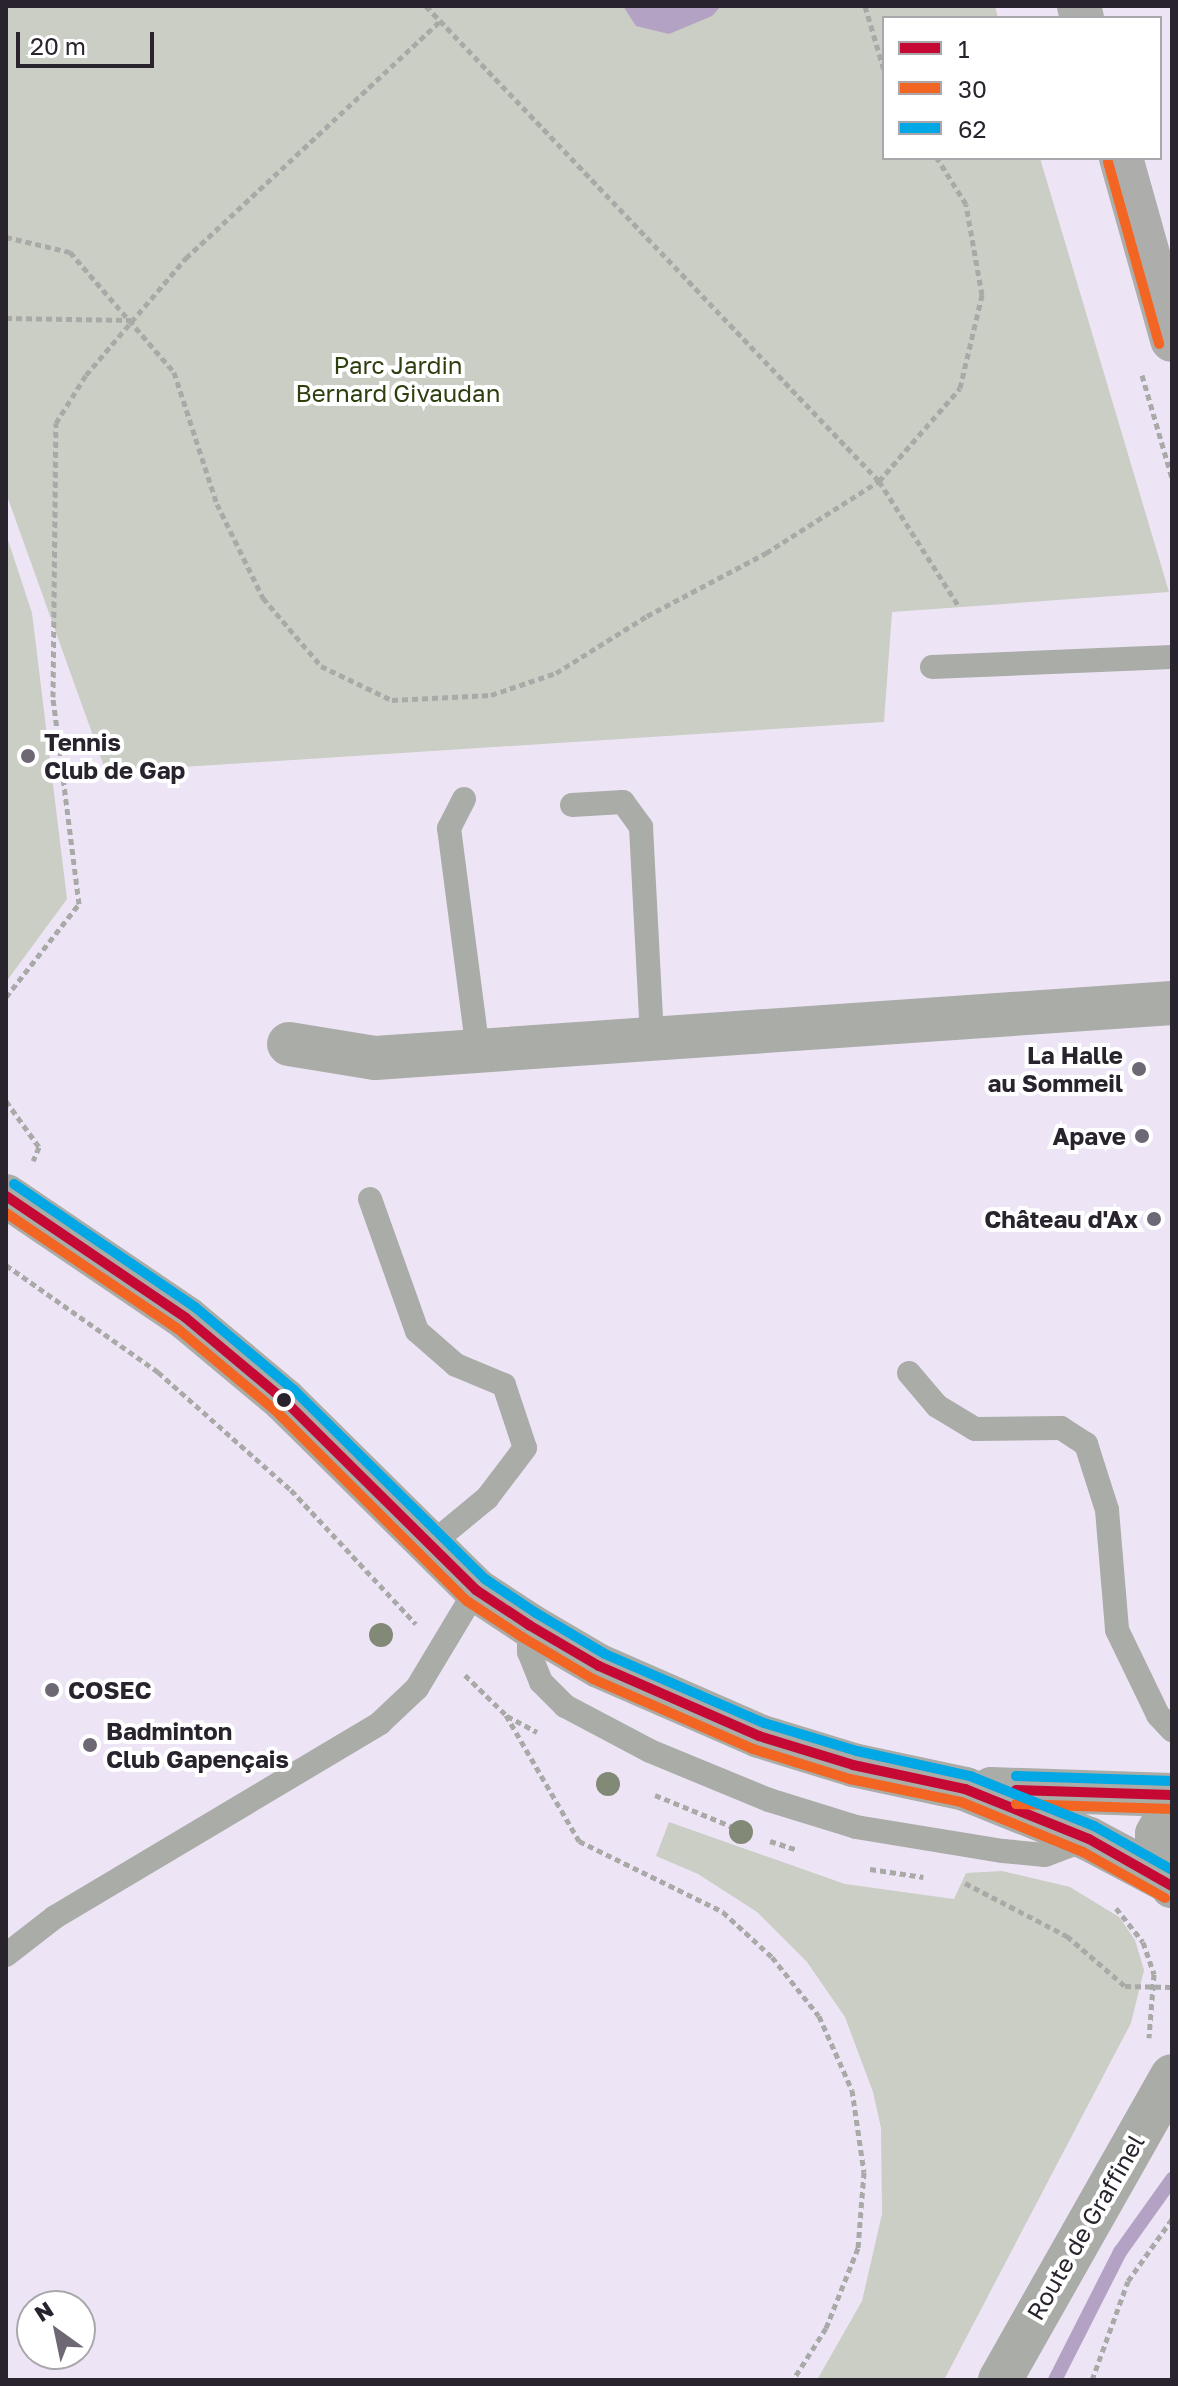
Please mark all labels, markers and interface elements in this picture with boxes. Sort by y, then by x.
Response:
scale bar [20,16,158,66]
legend [882,16,1162,160]
text: 20 m [30,31,86,60]
text: 1 [958,34,970,63]
text: 30 [958,74,987,103]
text: 62 [958,114,986,143]
park label: Parc Jardin Bernard Givaudan [296,351,500,407]
place label: Tennis Club de Gap [44,728,185,784]
marker: Tennis Club de Gap [19,747,37,765]
place label: La Halle au Sommeil [988,1041,1123,1097]
marker: La Halle au Sommeil [1130,1060,1148,1078]
place label: Apave [1053,1122,1126,1150]
marker: Apave [1133,1127,1151,1145]
place label: Château d'Ax [984,1205,1138,1233]
marker: Château d'Ax [1145,1210,1163,1228]
unlabelled marker [276,1392,292,1408]
place label: COSEC [68,1676,151,1704]
marker: COSEC [43,1681,61,1699]
place label: Badminton Club Gapençais [106,1717,289,1773]
marker: Badminton Club Gapençais [81,1736,99,1754]
street label: Route de Graffinel [1020,2129,1150,2325]
north arrow [16,2290,96,2370]
text: N [29,2295,58,2327]

